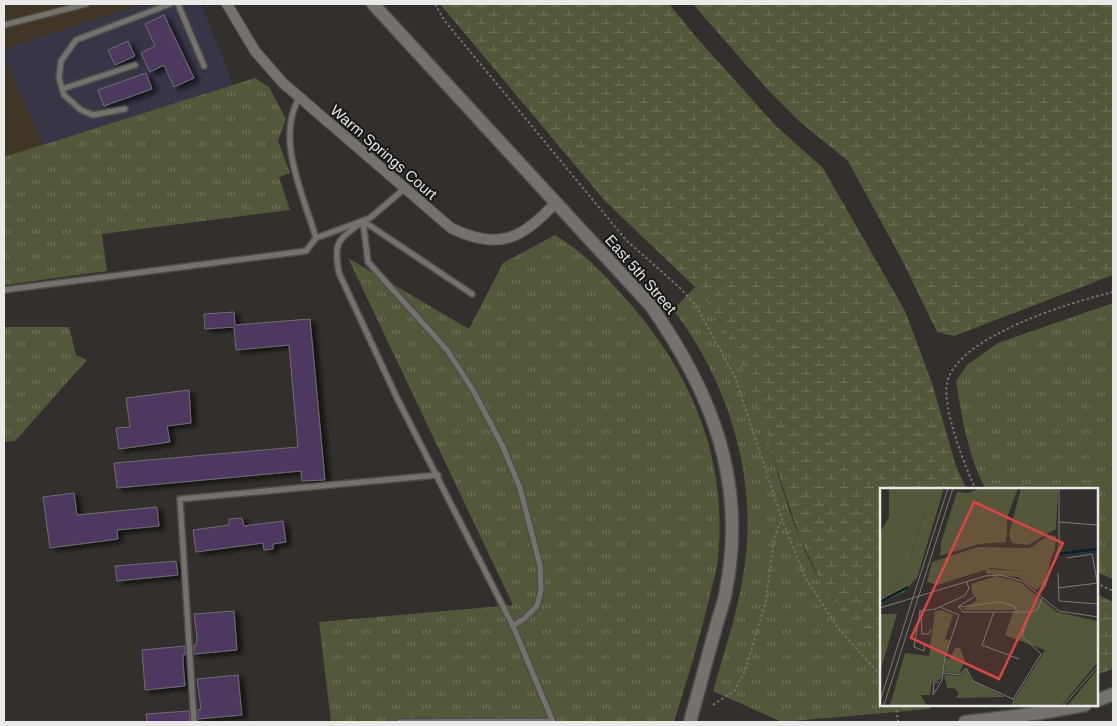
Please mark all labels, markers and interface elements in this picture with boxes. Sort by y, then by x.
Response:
street label: Warm Springs Court [327,101,441,203]
street label: East 5th Street [602,231,681,318]
inset map [880,488,1097,706]

